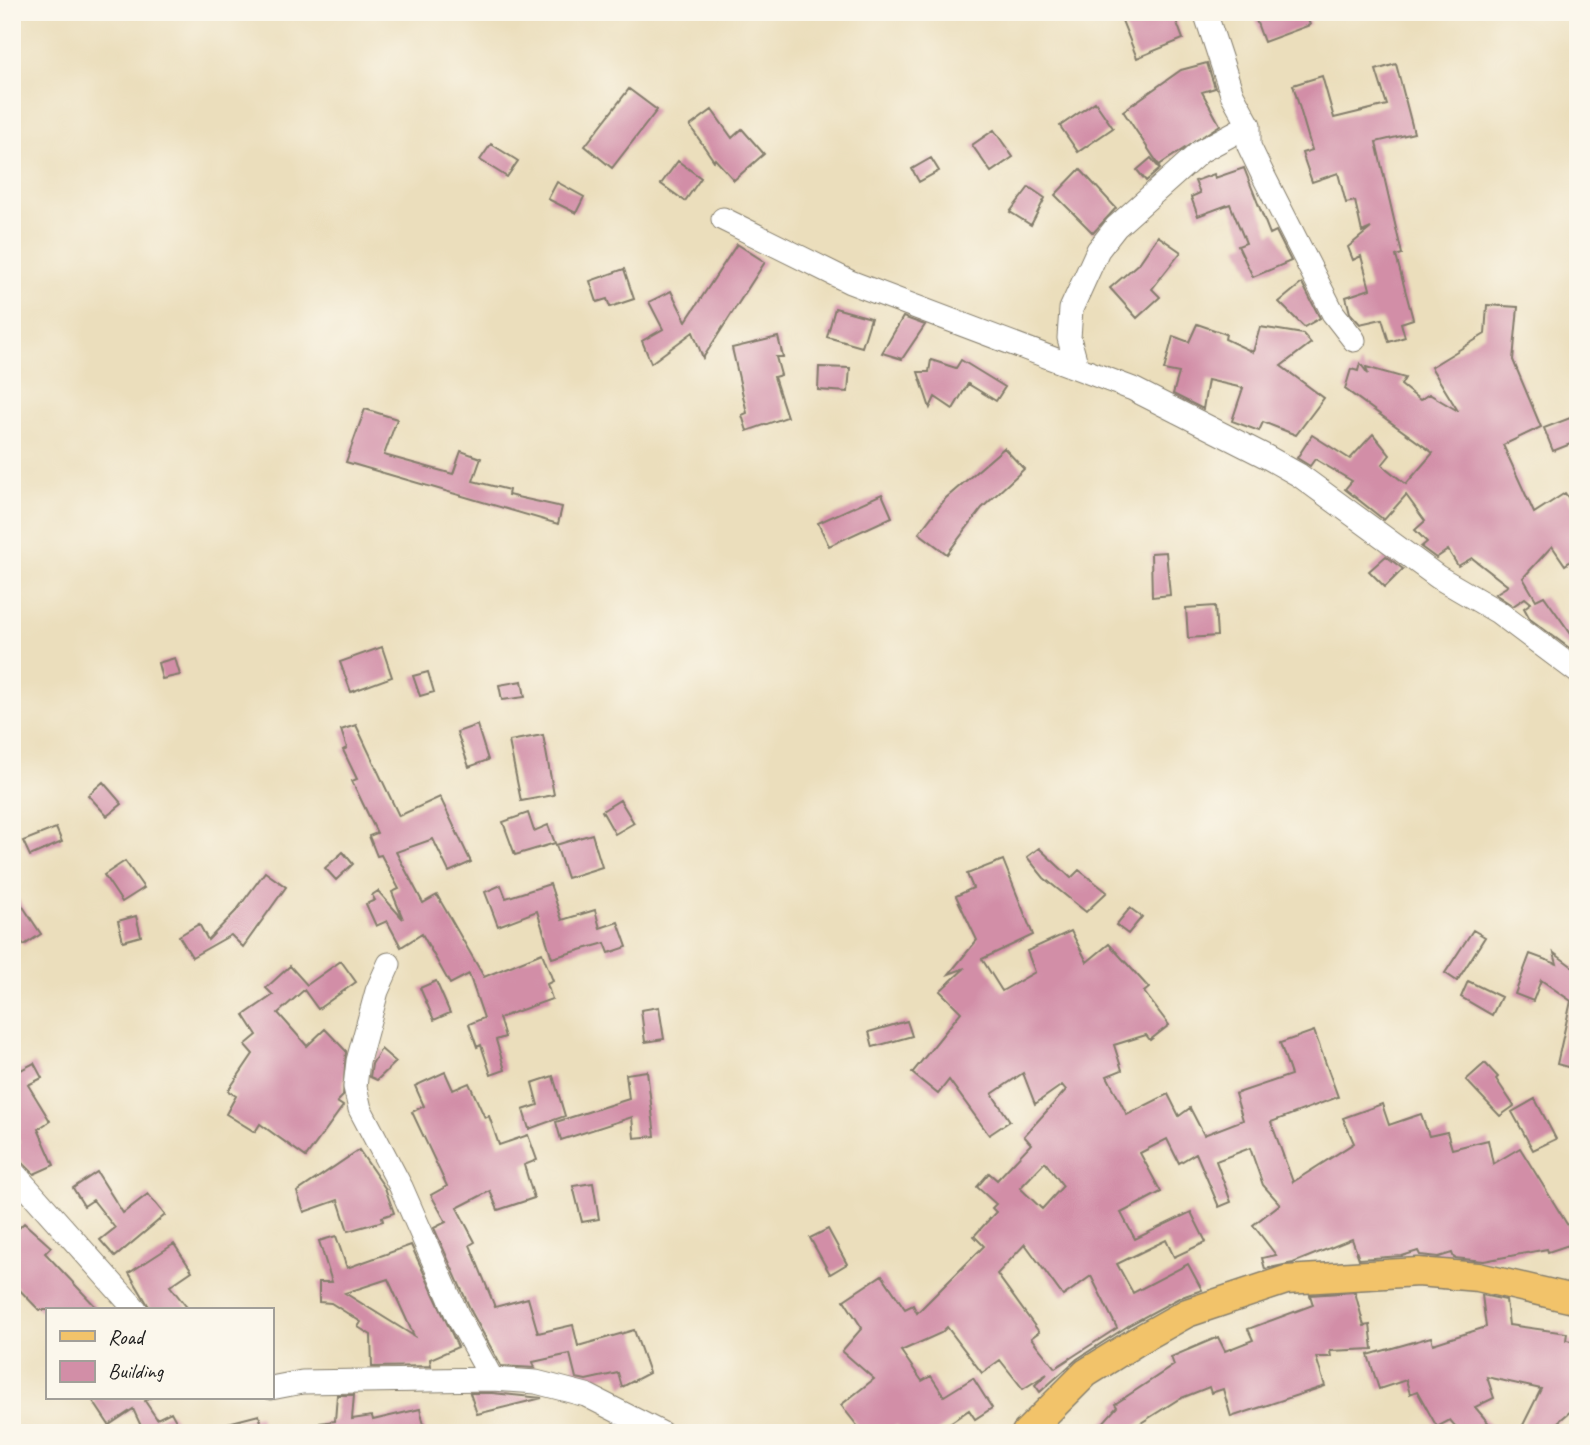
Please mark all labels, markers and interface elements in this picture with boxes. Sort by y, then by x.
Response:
legend [46,1308,273,1400]
text: Road [108,1324,147,1350]
text: Building [108,1358,165,1384]

